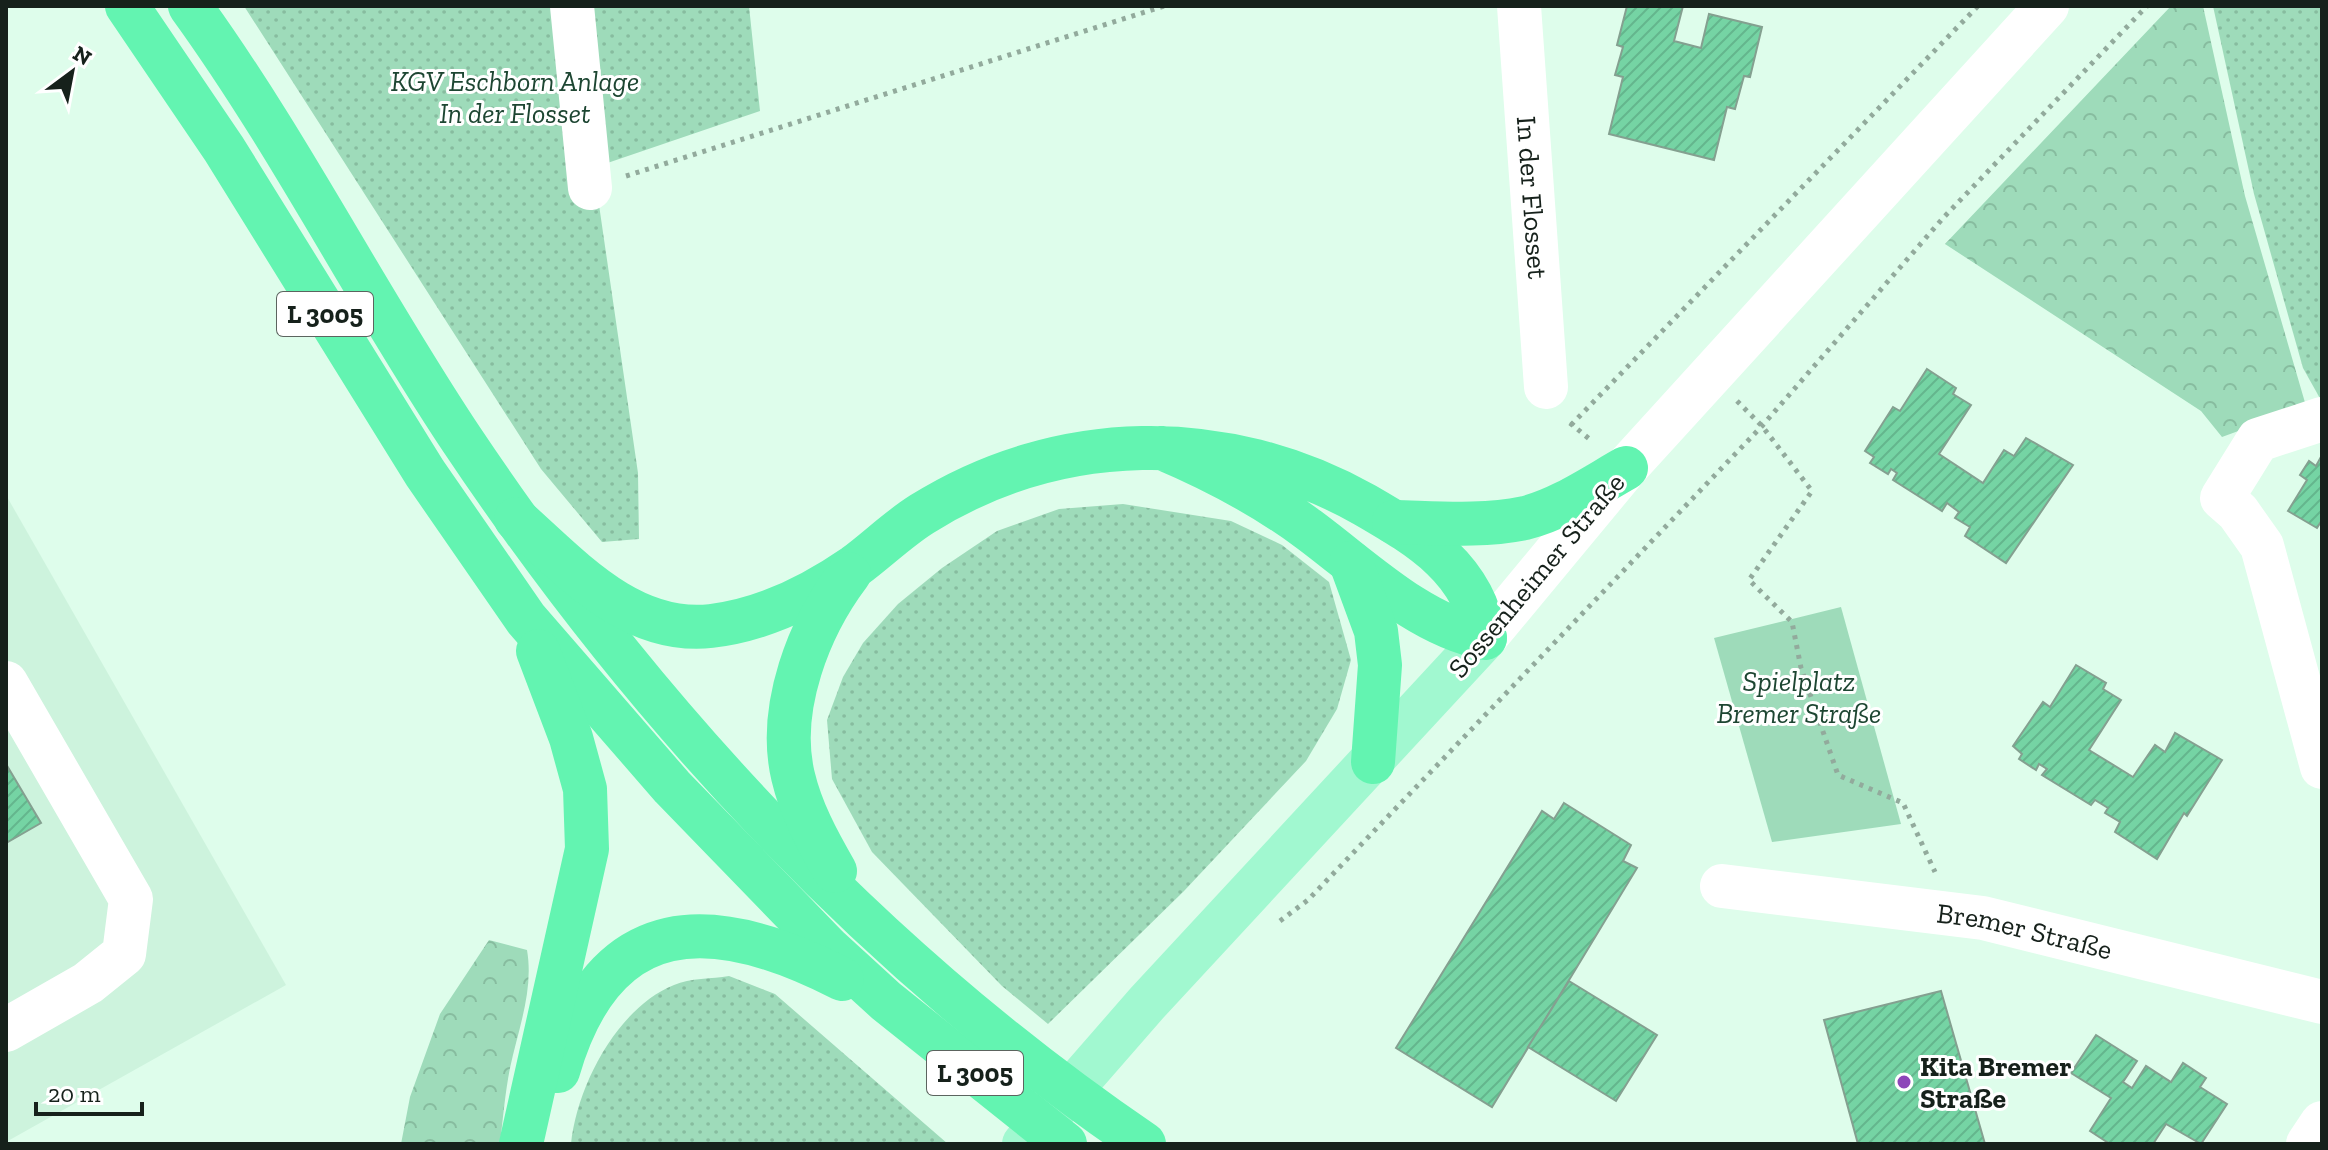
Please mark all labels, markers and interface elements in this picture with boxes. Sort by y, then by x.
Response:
north arrow [32,32,112,112]
text: N [68,40,97,71]
park label: KGV Eschborn Anlage In der Flosset [391,65,639,130]
street label: In der Flosset [1510,115,1554,281]
road number: L 3005 [277,292,373,336]
street label: Sossenheimer Straße [1441,466,1632,684]
park label: Spielplatz Bremer Straße [1717,665,1881,730]
street label: Bremer Straße [1935,896,2115,966]
place label: Kita Bremer Straße [1920,1050,2071,1115]
road number: L 3005 [927,1051,1023,1095]
scale bar [36,1066,142,1116]
marker: Kita Bremer Straße [1895,1073,1913,1091]
text: 20 m [48,1079,101,1108]

